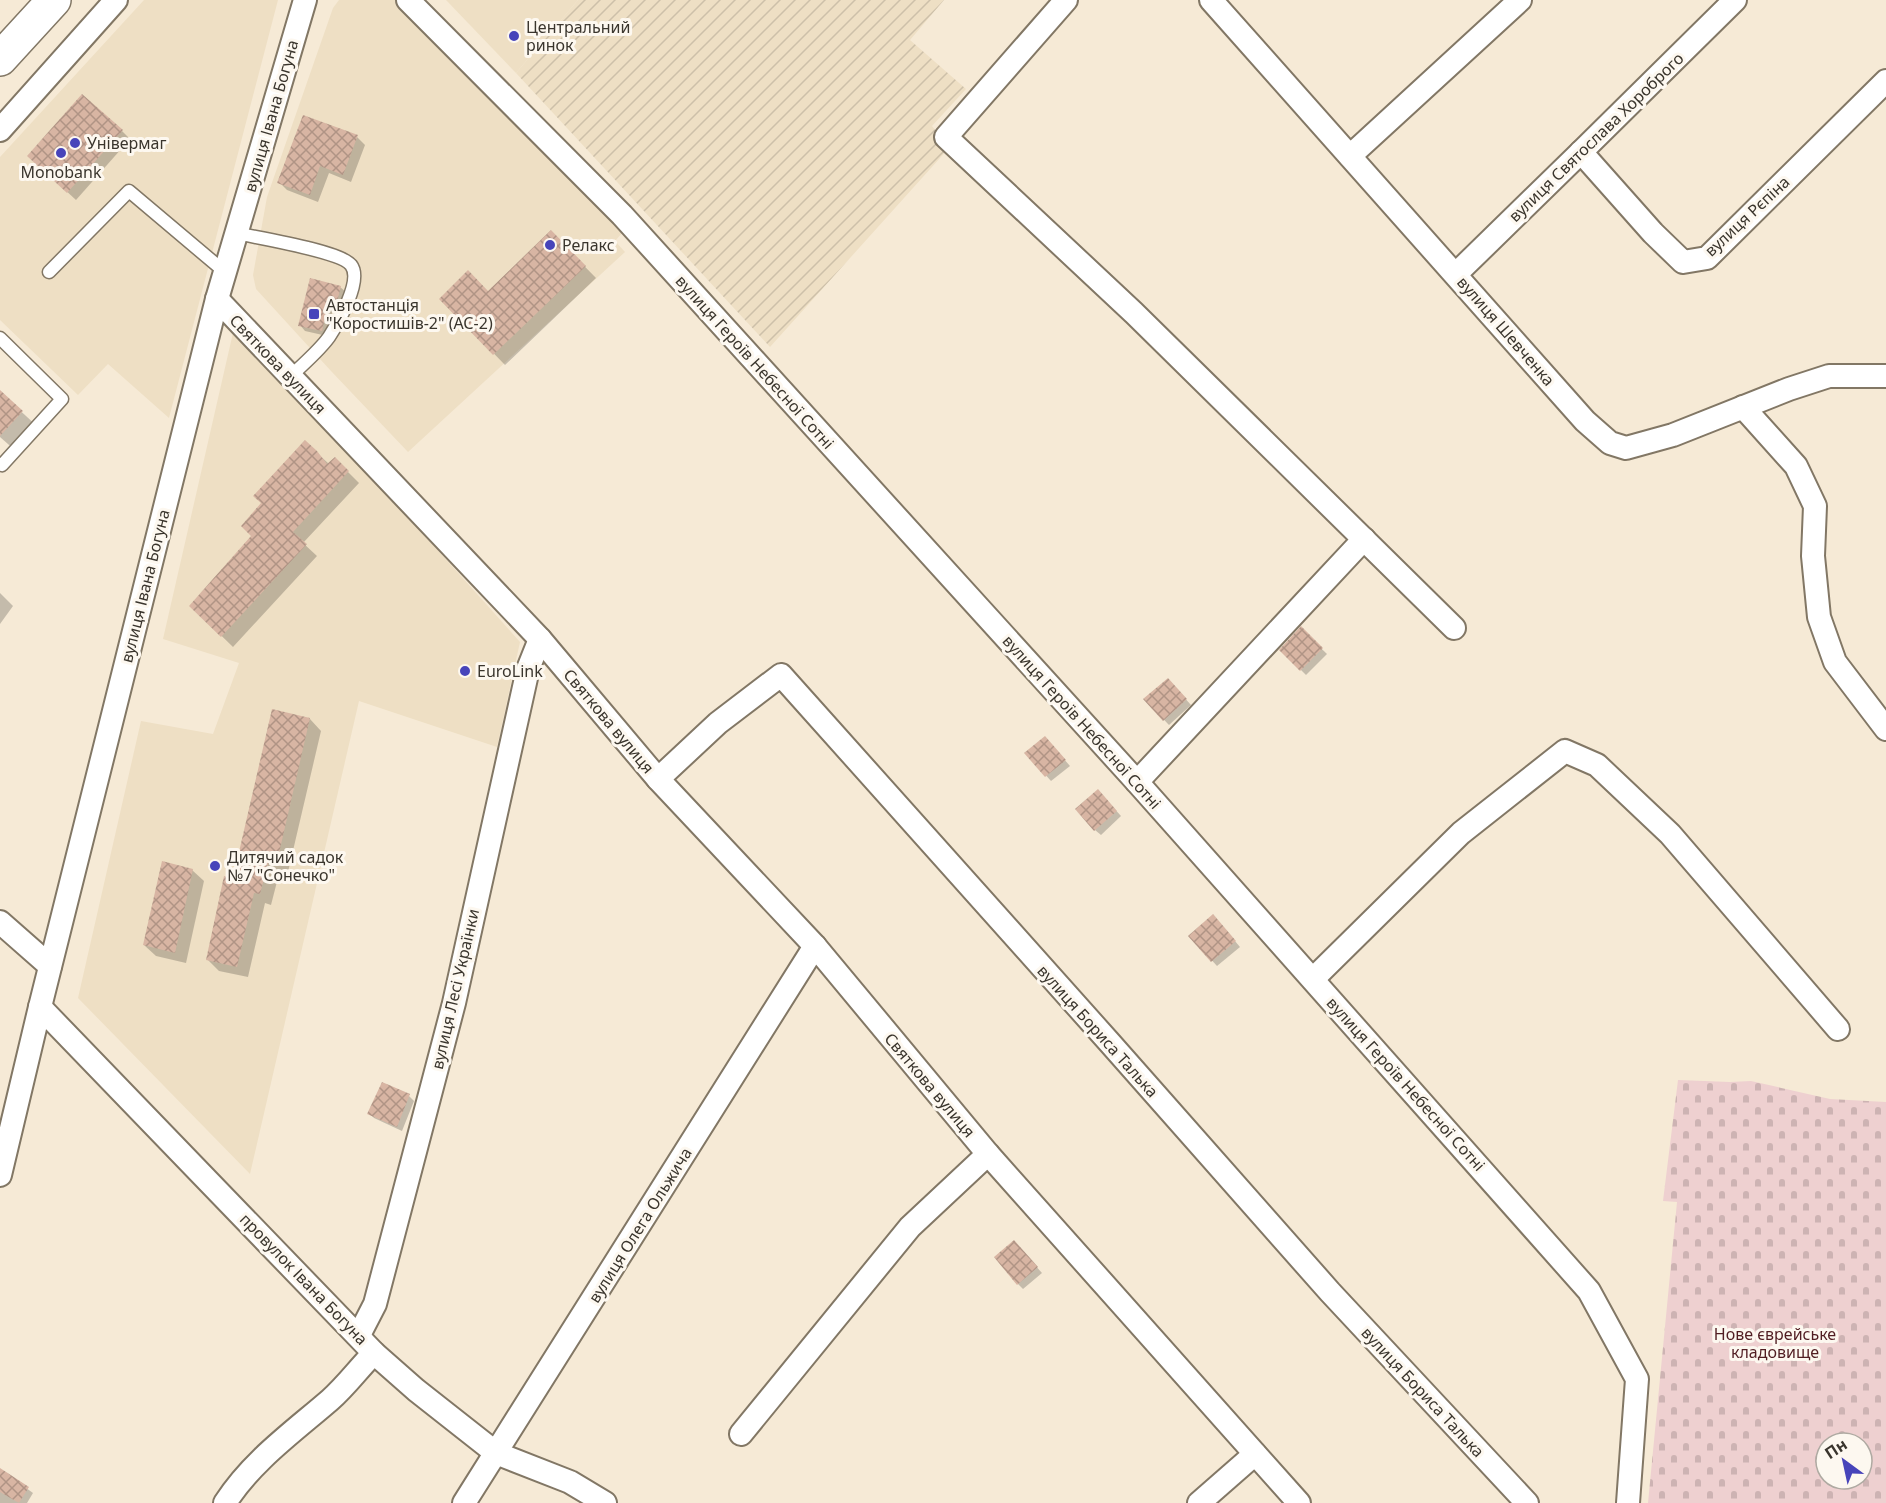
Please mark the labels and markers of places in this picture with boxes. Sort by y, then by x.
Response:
place label: Центральний ринок [526,16,630,56]
marker: Центральний ринок [507,29,521,43]
place label: Універмаг [87,132,166,154]
marker: Універмаг [68,136,82,150]
marker: Monobank [54,146,68,160]
place label: Monobank [20,161,102,183]
place label: Релакс [562,234,615,256]
marker: Релакс [543,238,557,252]
place label: Автостанція "Коростишів-2" (АС-2) [326,294,493,334]
marker: Автостанція "Коростишів-2" (АС-2) [307,307,321,321]
place label: EuroLink [477,660,543,682]
marker: EuroLink [458,664,472,678]
place label: Дитячий садок №7 "Сонечко" [227,846,344,886]
marker: Дитячий садок №7 "Сонечко" [208,859,222,873]

